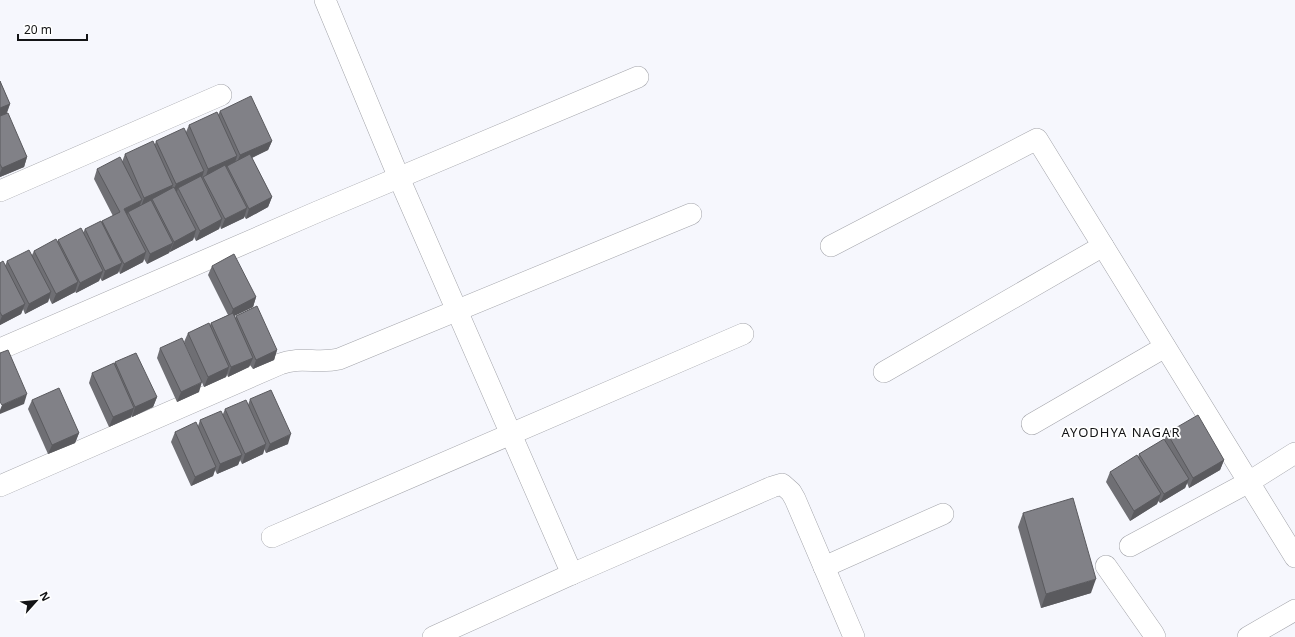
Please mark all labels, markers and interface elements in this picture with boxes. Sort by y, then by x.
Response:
scale bar [18,16,87,42]
text: 20 m [24,21,52,38]
district label: AYODHYA NAGAR [1062,423,1180,441]
north arrow [16,581,56,621]
text: N [37,589,54,604]

